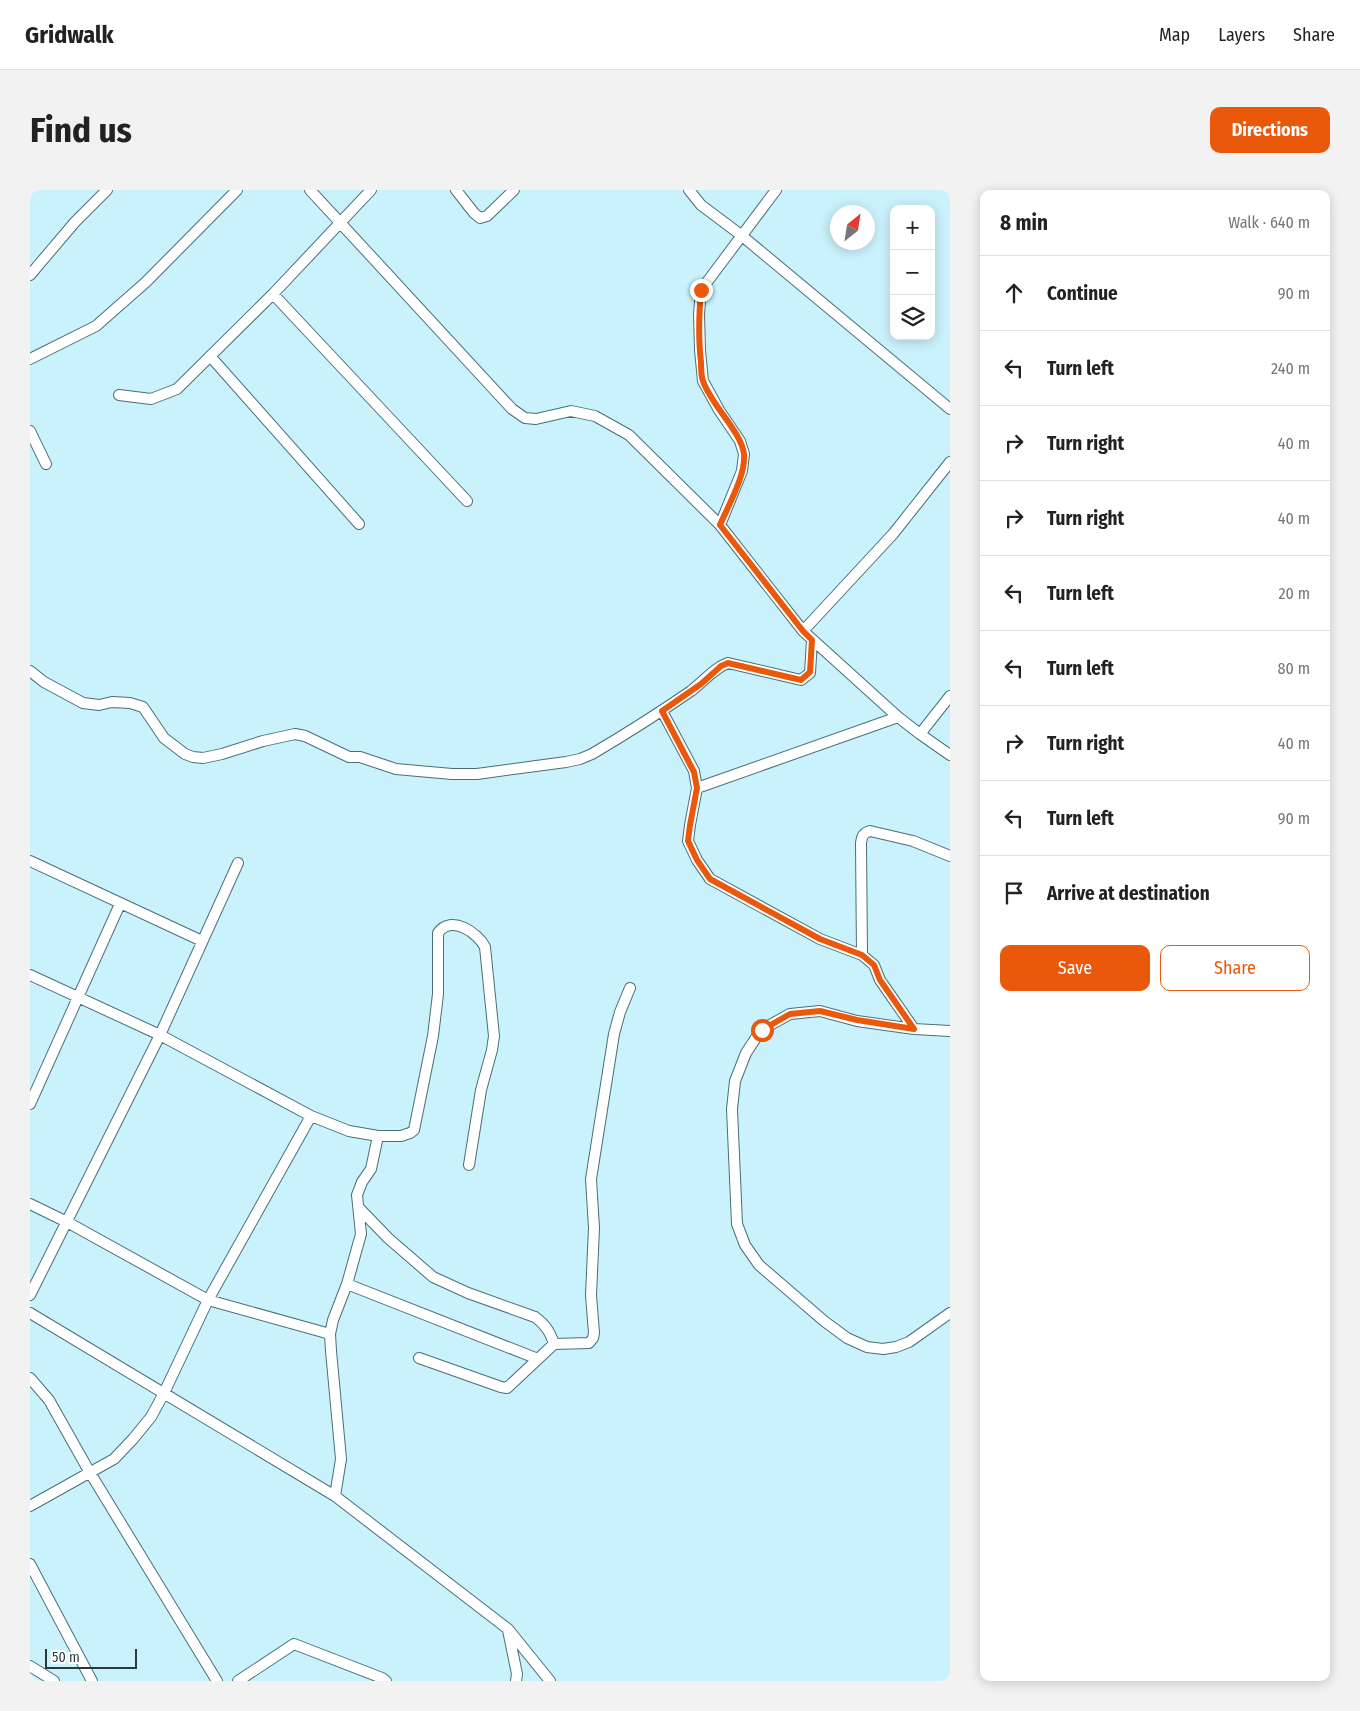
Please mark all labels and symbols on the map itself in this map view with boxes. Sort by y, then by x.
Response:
north arrow [830,205,875,250]
route end [690,279,713,302]
route start [751,1019,774,1042]
scale bar [45,1646,138,1669]

